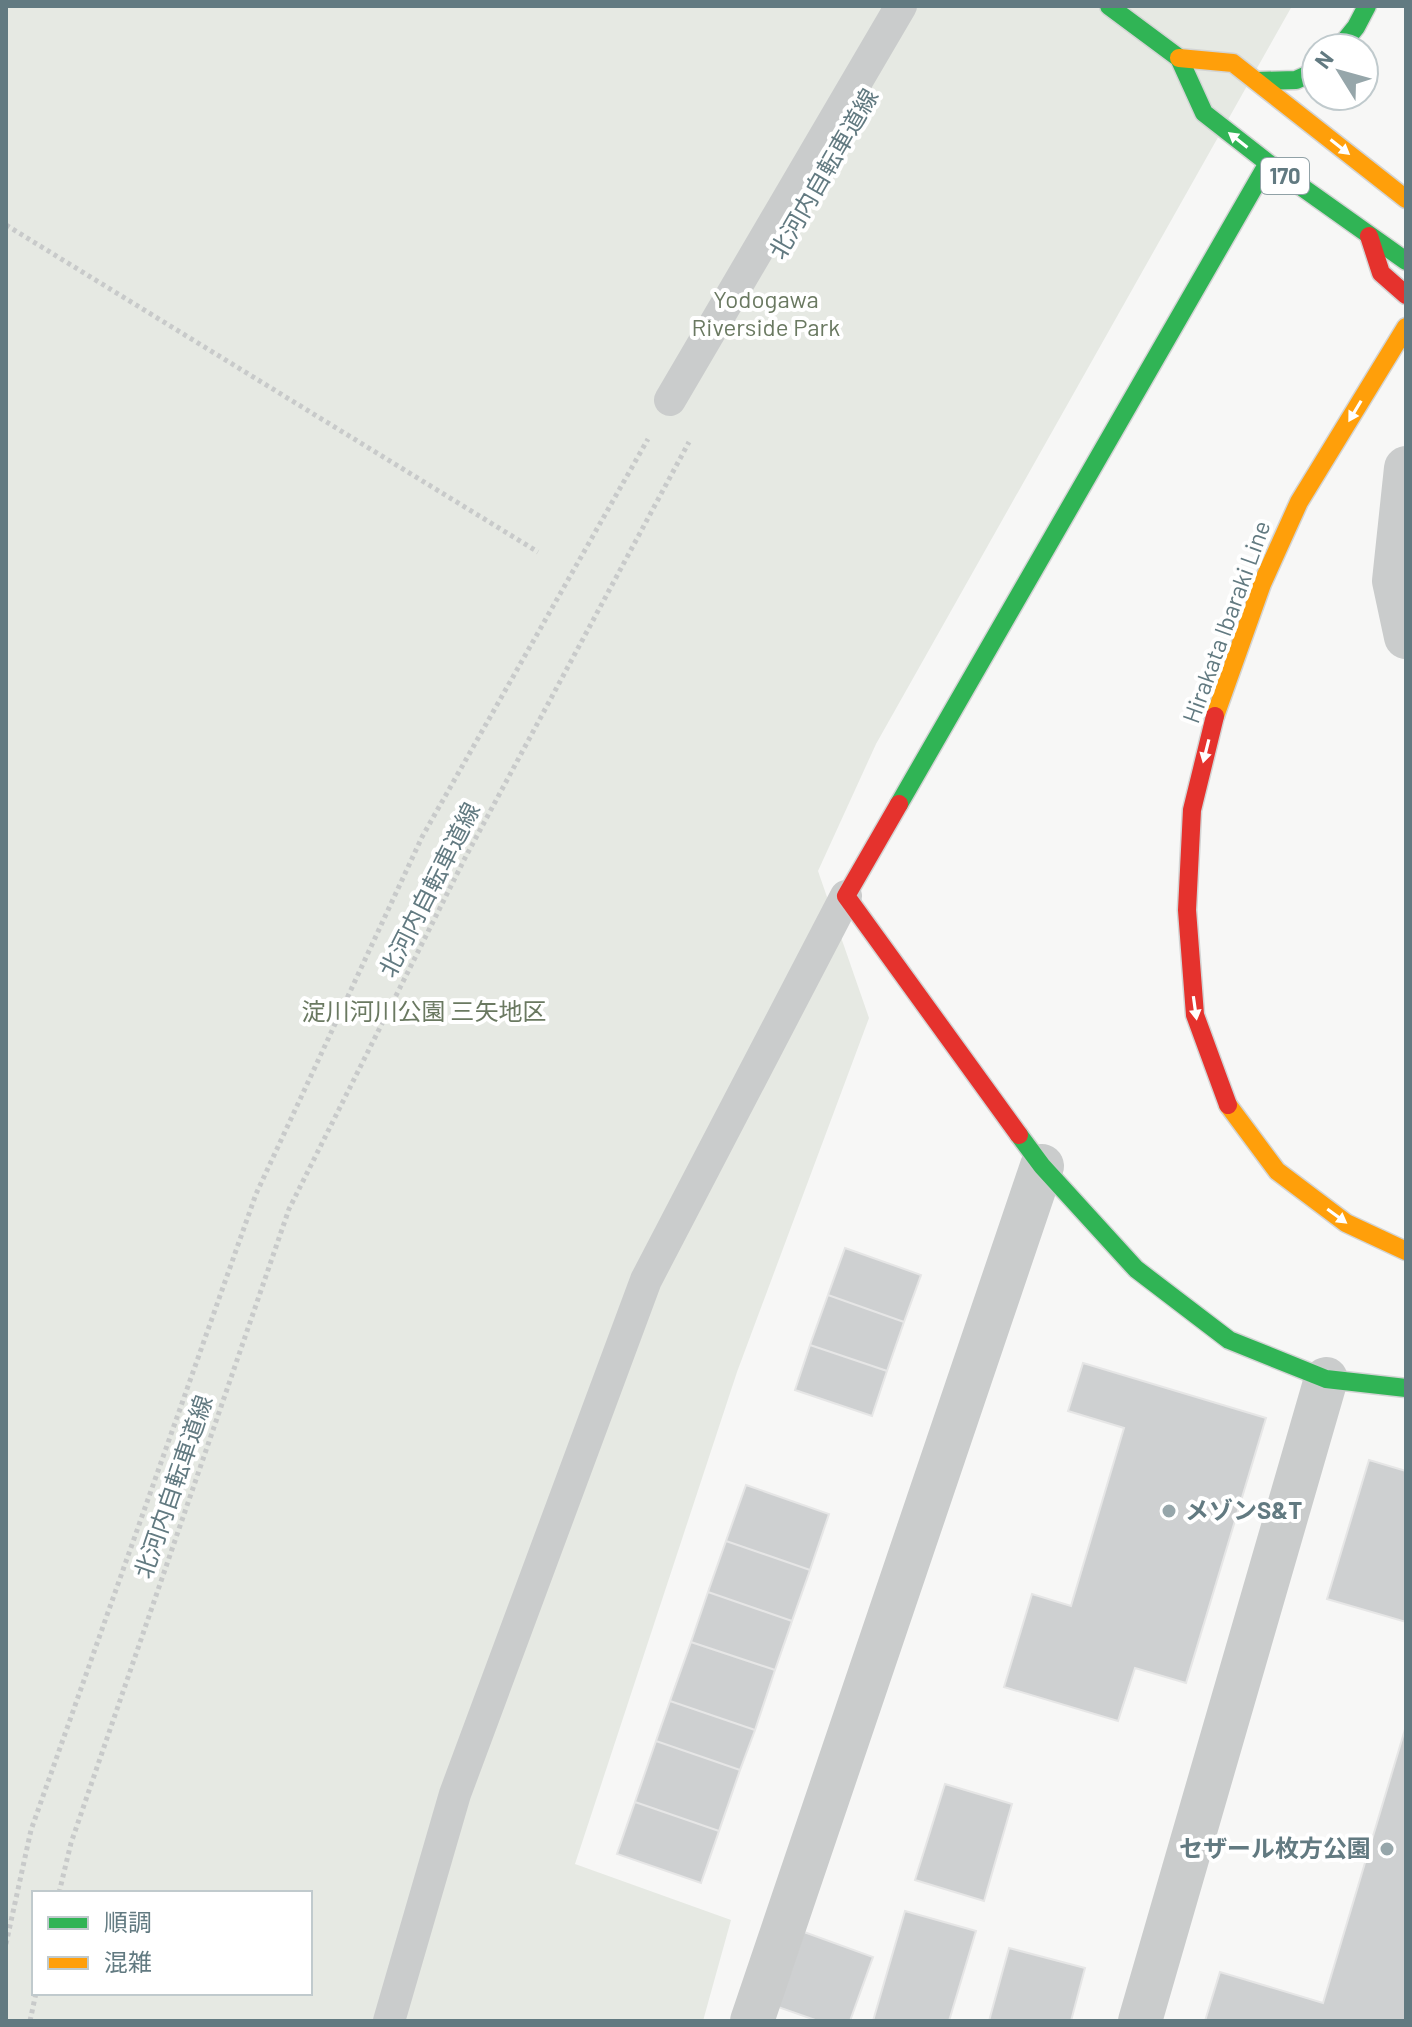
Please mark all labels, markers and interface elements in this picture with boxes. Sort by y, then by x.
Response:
north arrow [1300,32,1380,112]
text: N [1308,46,1338,73]
street label: 北河内自転車道線 [762,83,883,264]
one-way arrow [1228,132,1248,149]
one-way arrow [1330,138,1350,155]
road number: 170 [1261,158,1309,194]
park label: Yodogawa Riverside Park [692,284,840,341]
one-way arrow [1347,401,1362,422]
street label: Hirakata Ibaraki Line [1175,516,1276,727]
one-way arrow [1200,738,1212,763]
street label: 北河内自転車道線 [372,797,485,981]
park label: 淀川河川公園 三矢地区 [302,996,546,1025]
one-way arrow [1189,996,1202,1021]
one-way arrow [1326,1208,1347,1223]
street label: 北河内自転車道線 [128,1391,218,1582]
place label: メゾンS&T [1185,1495,1302,1524]
marker: メゾンS&T [1160,1502,1178,1520]
place label: セザール枚方公園 [1179,1833,1371,1862]
marker: セザール枚方公園 [1378,1840,1396,1858]
legend [32,1891,312,1995]
text: 順調 [104,1907,152,1936]
text: 混雑 [104,1947,152,1976]

